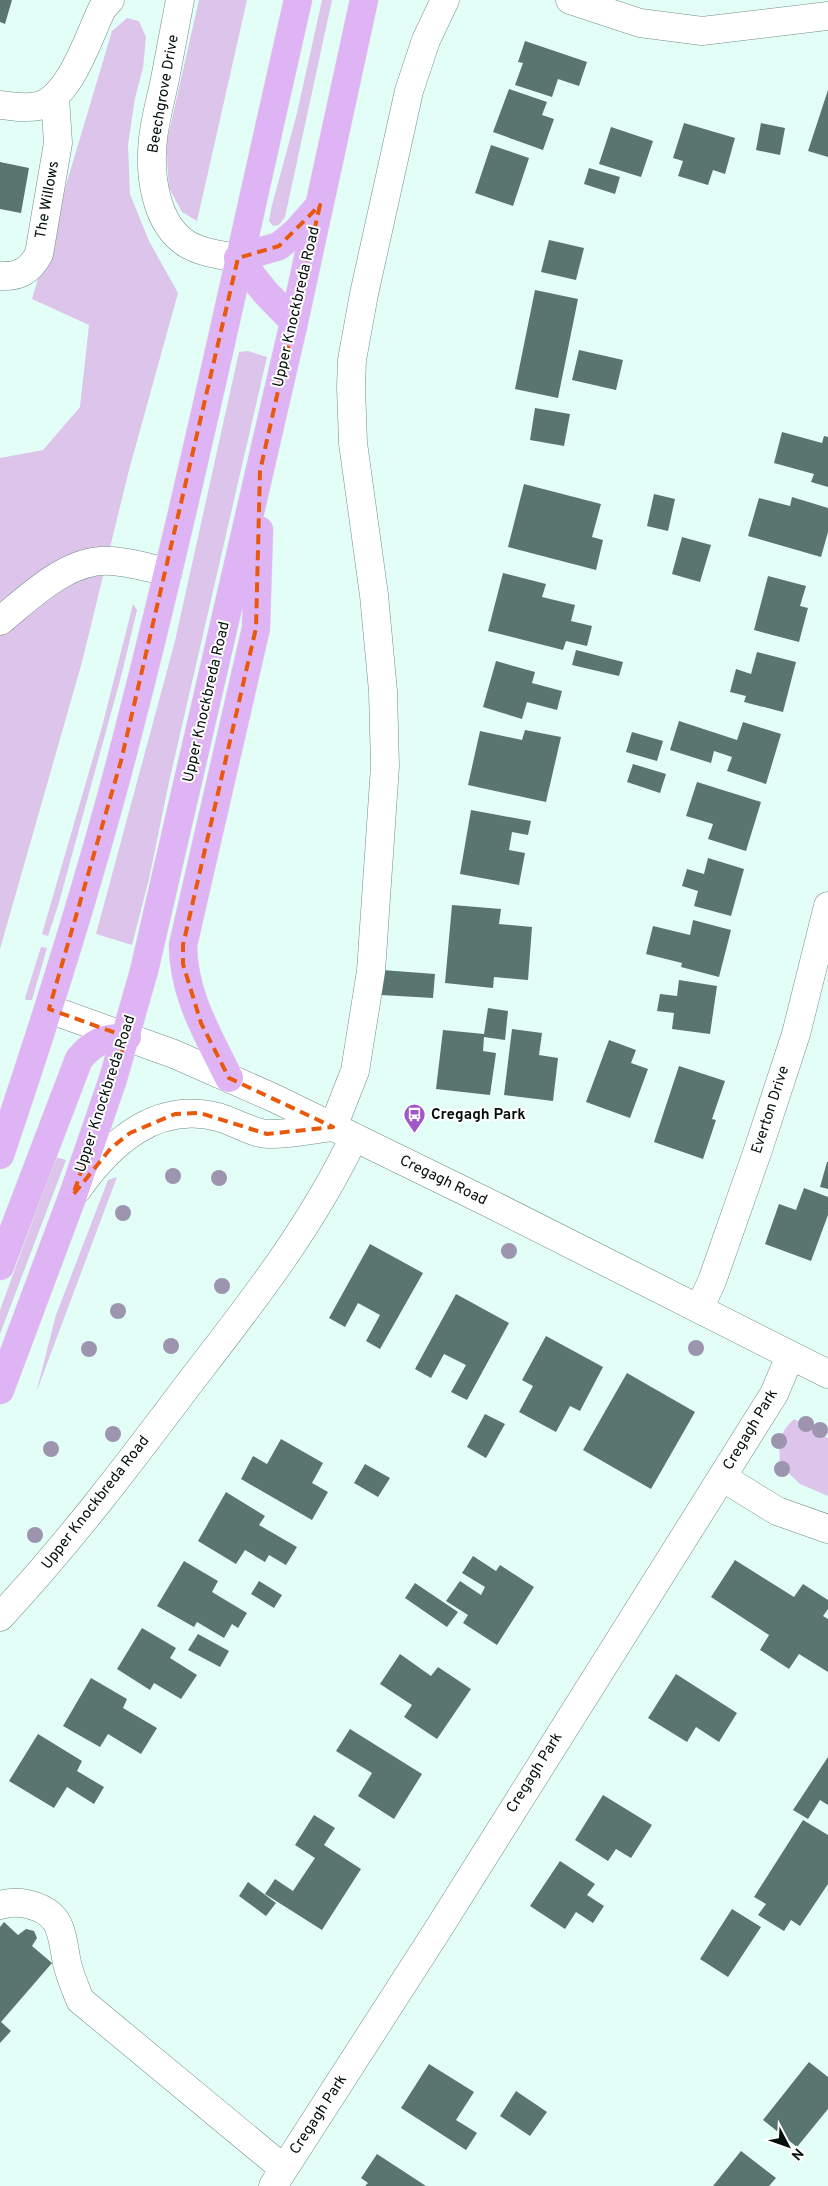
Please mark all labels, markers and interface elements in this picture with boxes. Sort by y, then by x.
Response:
street label: Beechgrove Drive [144,33,184,155]
street label: The Willows [32,160,64,240]
street label: Upper Knockbreda Road [269,225,325,389]
street label: Upper Knockbreda Road [179,620,235,784]
street label: Upper Knockbreda Road [72,1013,140,1175]
street label: Everton Drive [748,1064,794,1156]
bus stop icon: Cregagh Park [403,1103,427,1134]
place label: Cregagh Park [431,1106,526,1125]
street label: Cregagh Road [396,1152,490,1210]
street label: Cregagh Park [719,1386,783,1474]
street label: Upper Knockbreda Road [38,1432,154,1574]
street label: Cregagh Park [503,1729,567,1817]
street label: Cregagh Park [286,2071,352,2159]
north arrow [763,2121,813,2171]
text: N [787,2144,806,2163]

